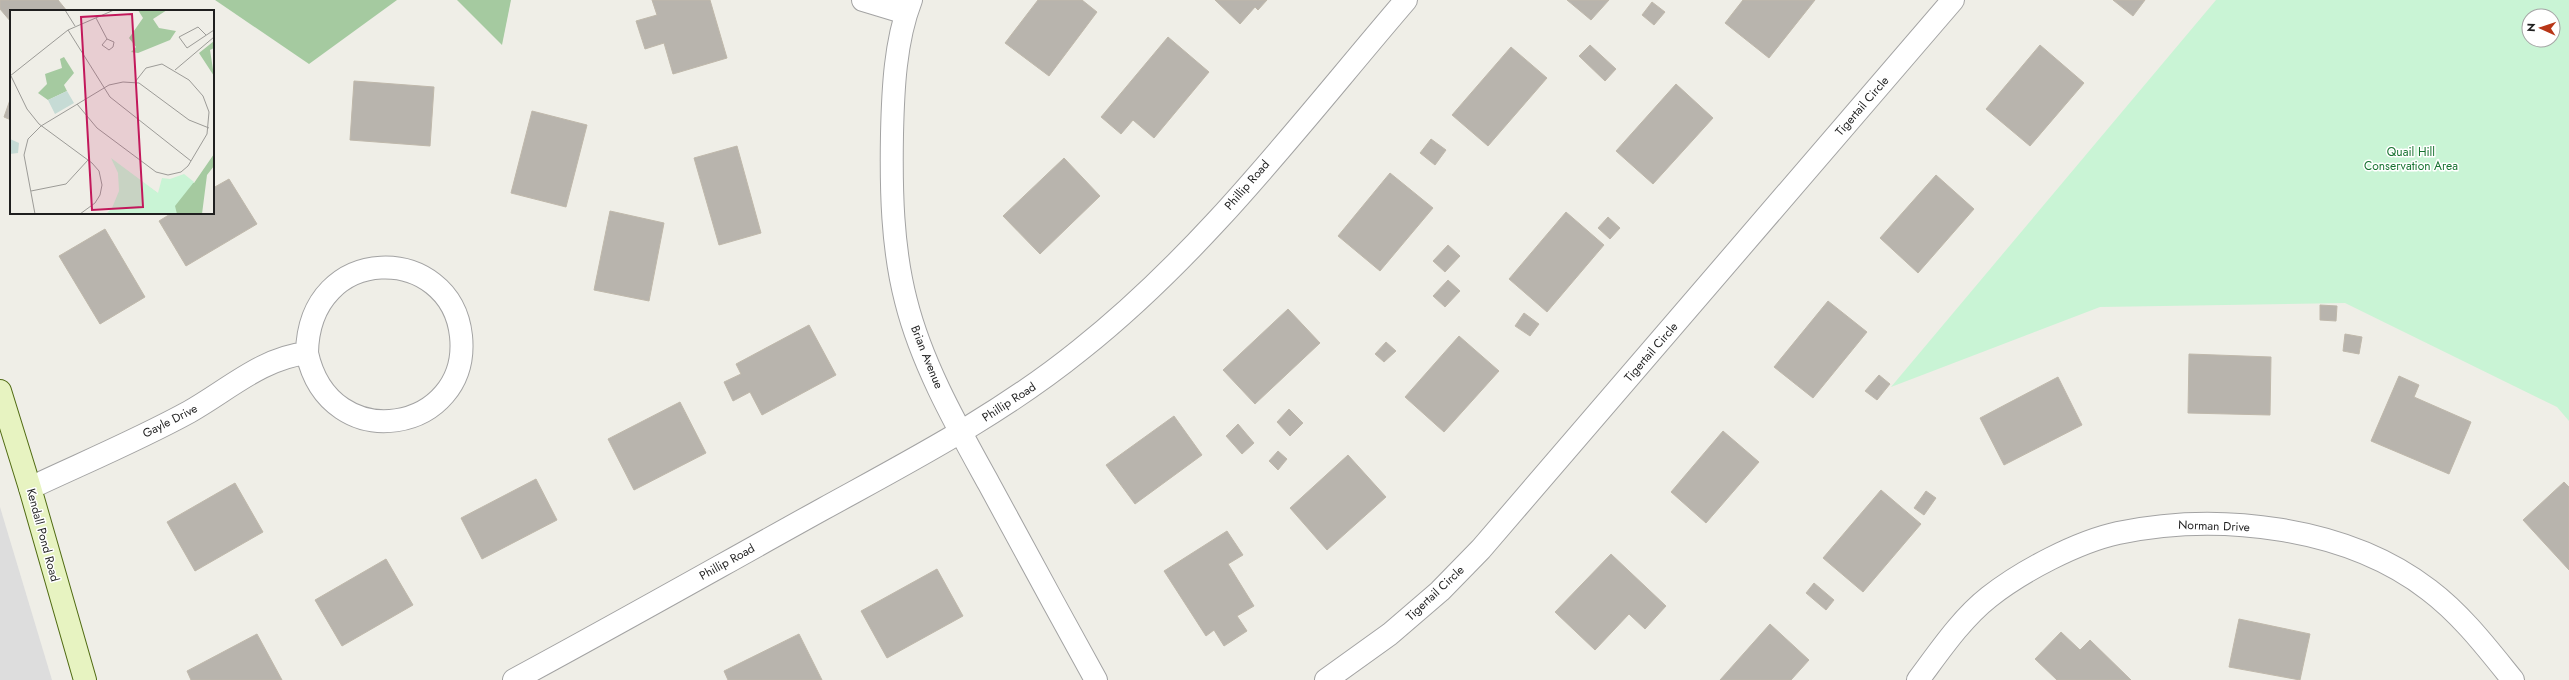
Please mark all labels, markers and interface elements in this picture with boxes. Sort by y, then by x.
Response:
north arrow [2521,8,2561,48]
inset map [10,10,214,214]
text: N [2523,23,2539,32]
street label: Tigertail Circle [1831,72,1893,140]
park label: Quail Hill Conservation Area [2364,143,2458,175]
street label: Phillip Road [1220,156,1274,214]
street label: Tigertail Circle [1620,318,1682,386]
street label: Brian Avenue [906,323,948,391]
street label: Phillip Road [979,378,1039,426]
street label: Gayle Drive [139,399,201,443]
street label: Kendall Pond Road [22,486,64,584]
street label: Norman Drive [2178,516,2250,536]
street label: Phillip Road [696,539,758,585]
street label: Tigertail Circle [1402,561,1468,625]

